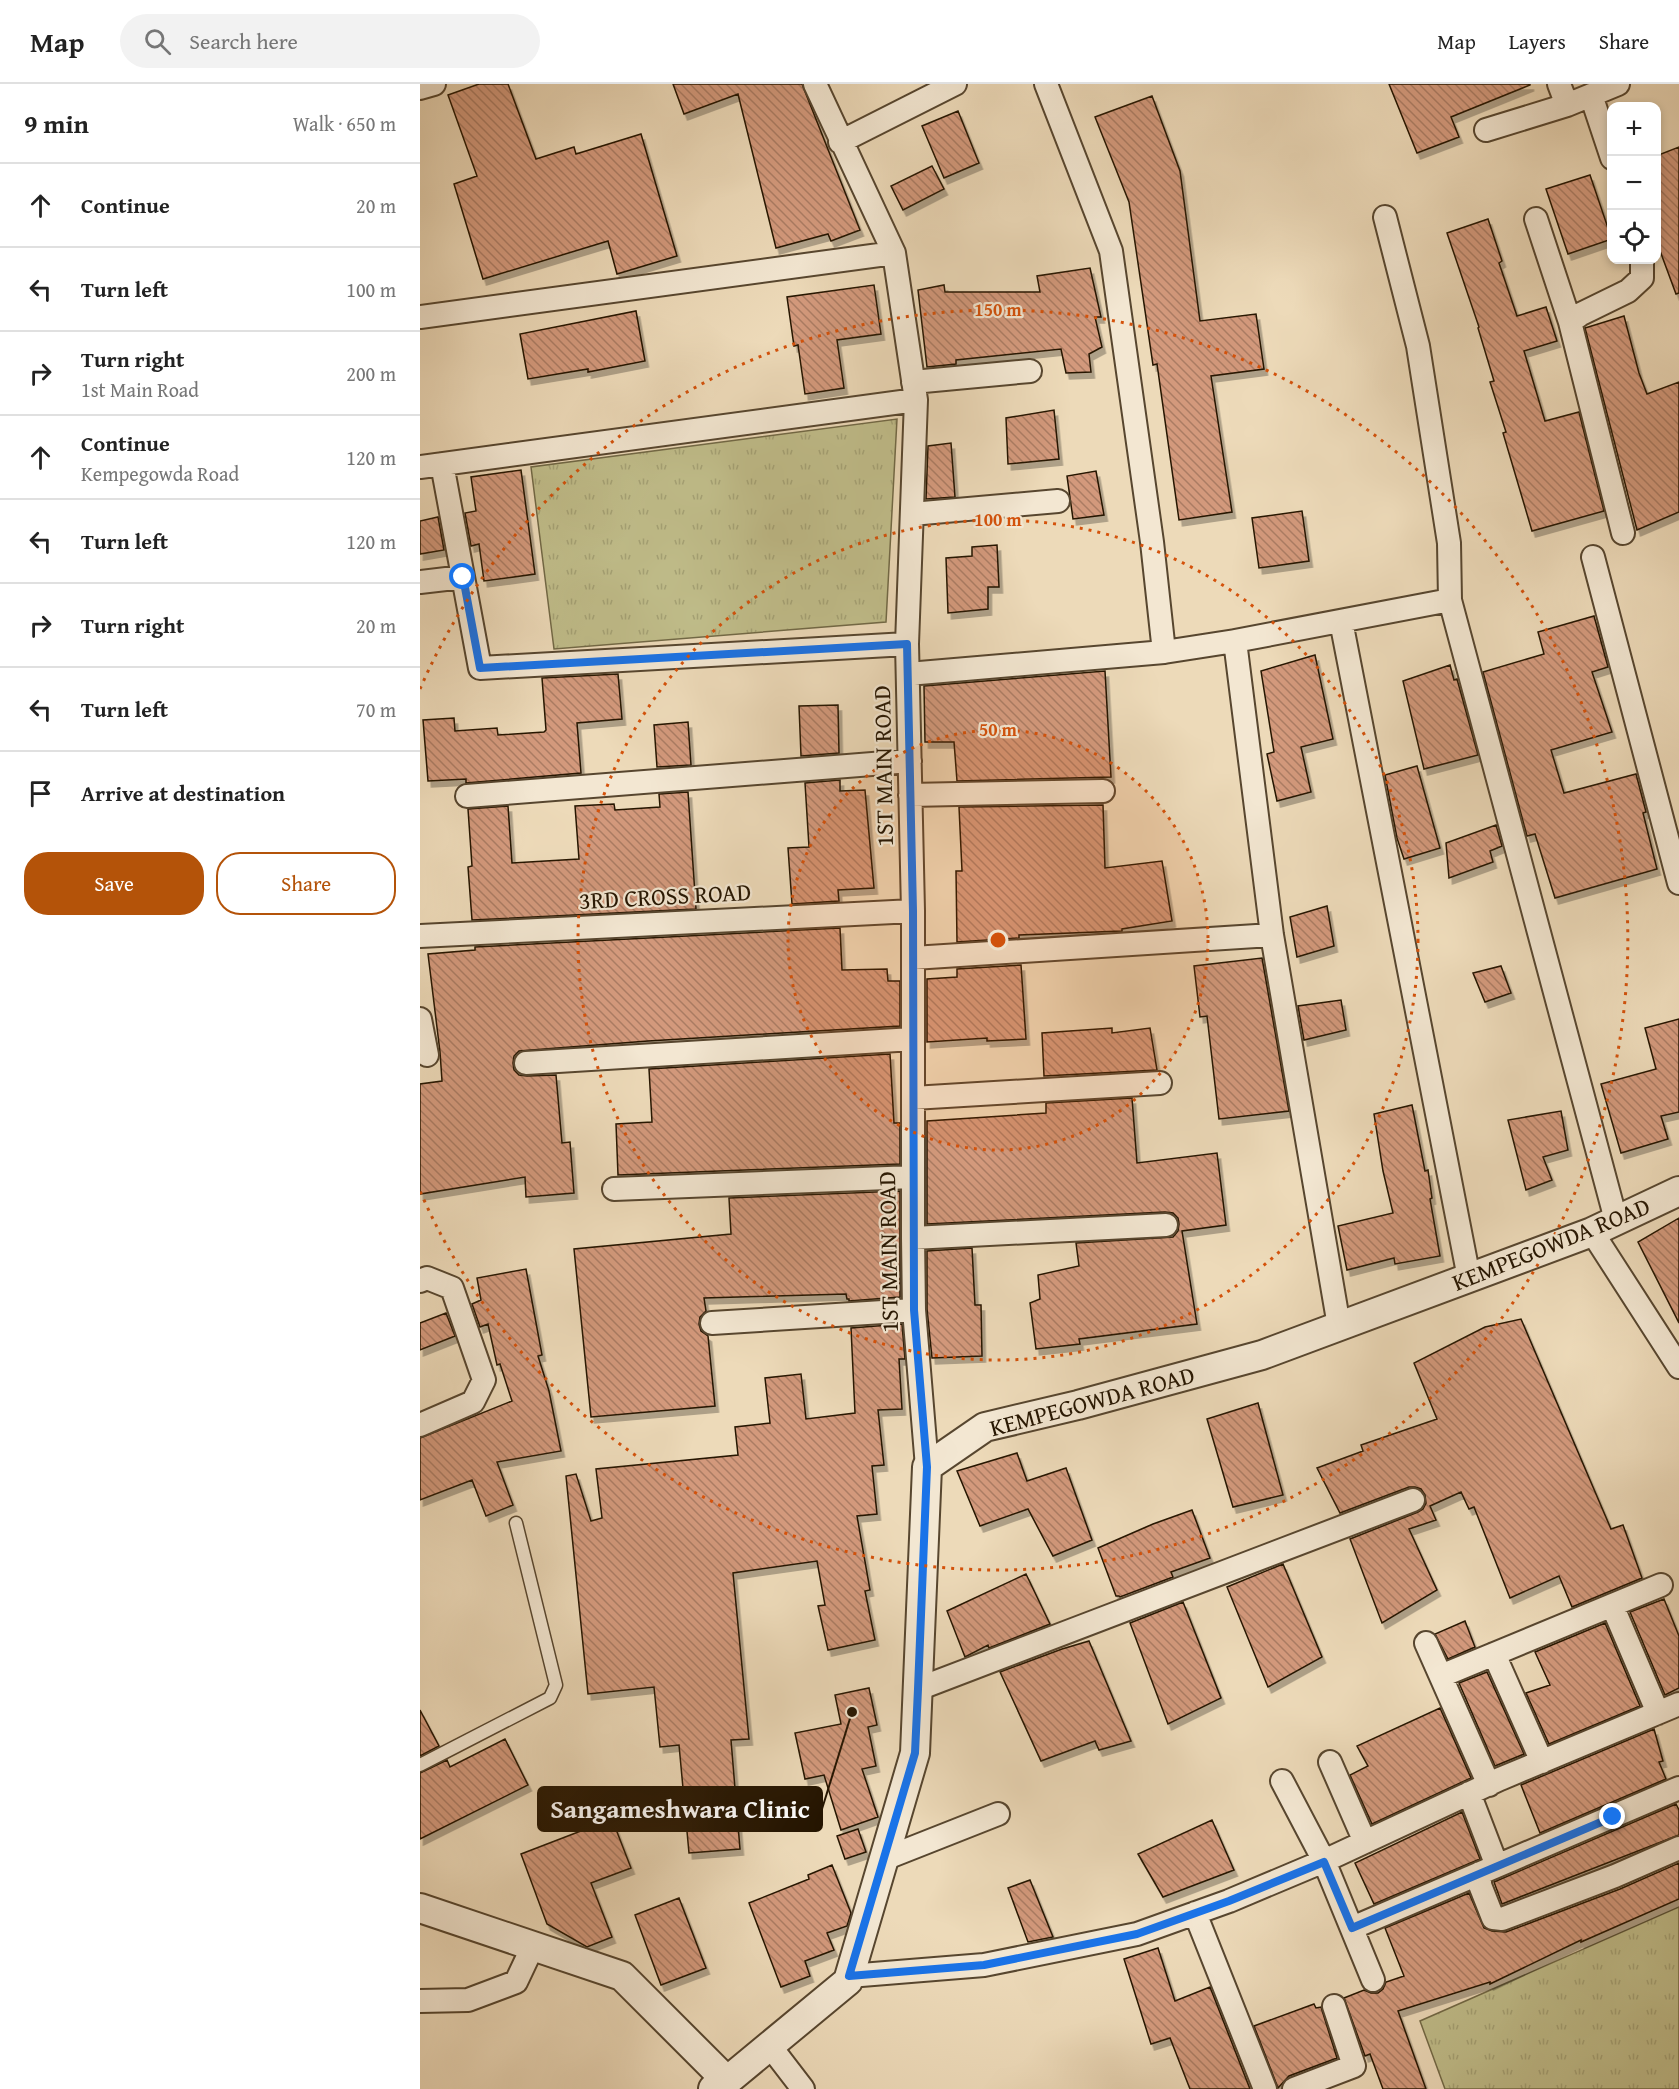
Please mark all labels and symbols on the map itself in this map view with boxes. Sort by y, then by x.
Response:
text: 150 m [974,296,1022,323]
text: 100 m [974,506,1022,533]
route start [449,563,475,589]
street label: 1ST MAIN ROAD [864,685,902,847]
text: 50 m [979,716,1018,743]
street label: 3RD CROSS ROAD [578,874,752,918]
centre of rings [988,930,1008,950]
street label: 1ST MAIN ROAD [869,1171,907,1333]
street label: KEMPEGOWDA ROAD [1447,1188,1655,1300]
street label: KEMPEGOWDA ROAD [986,1357,1198,1445]
callout: Sangameshwara Clinic [538,1787,822,1831]
text: Sangameshwara Clinic [550,1789,810,1828]
route end [1599,1803,1625,1829]

